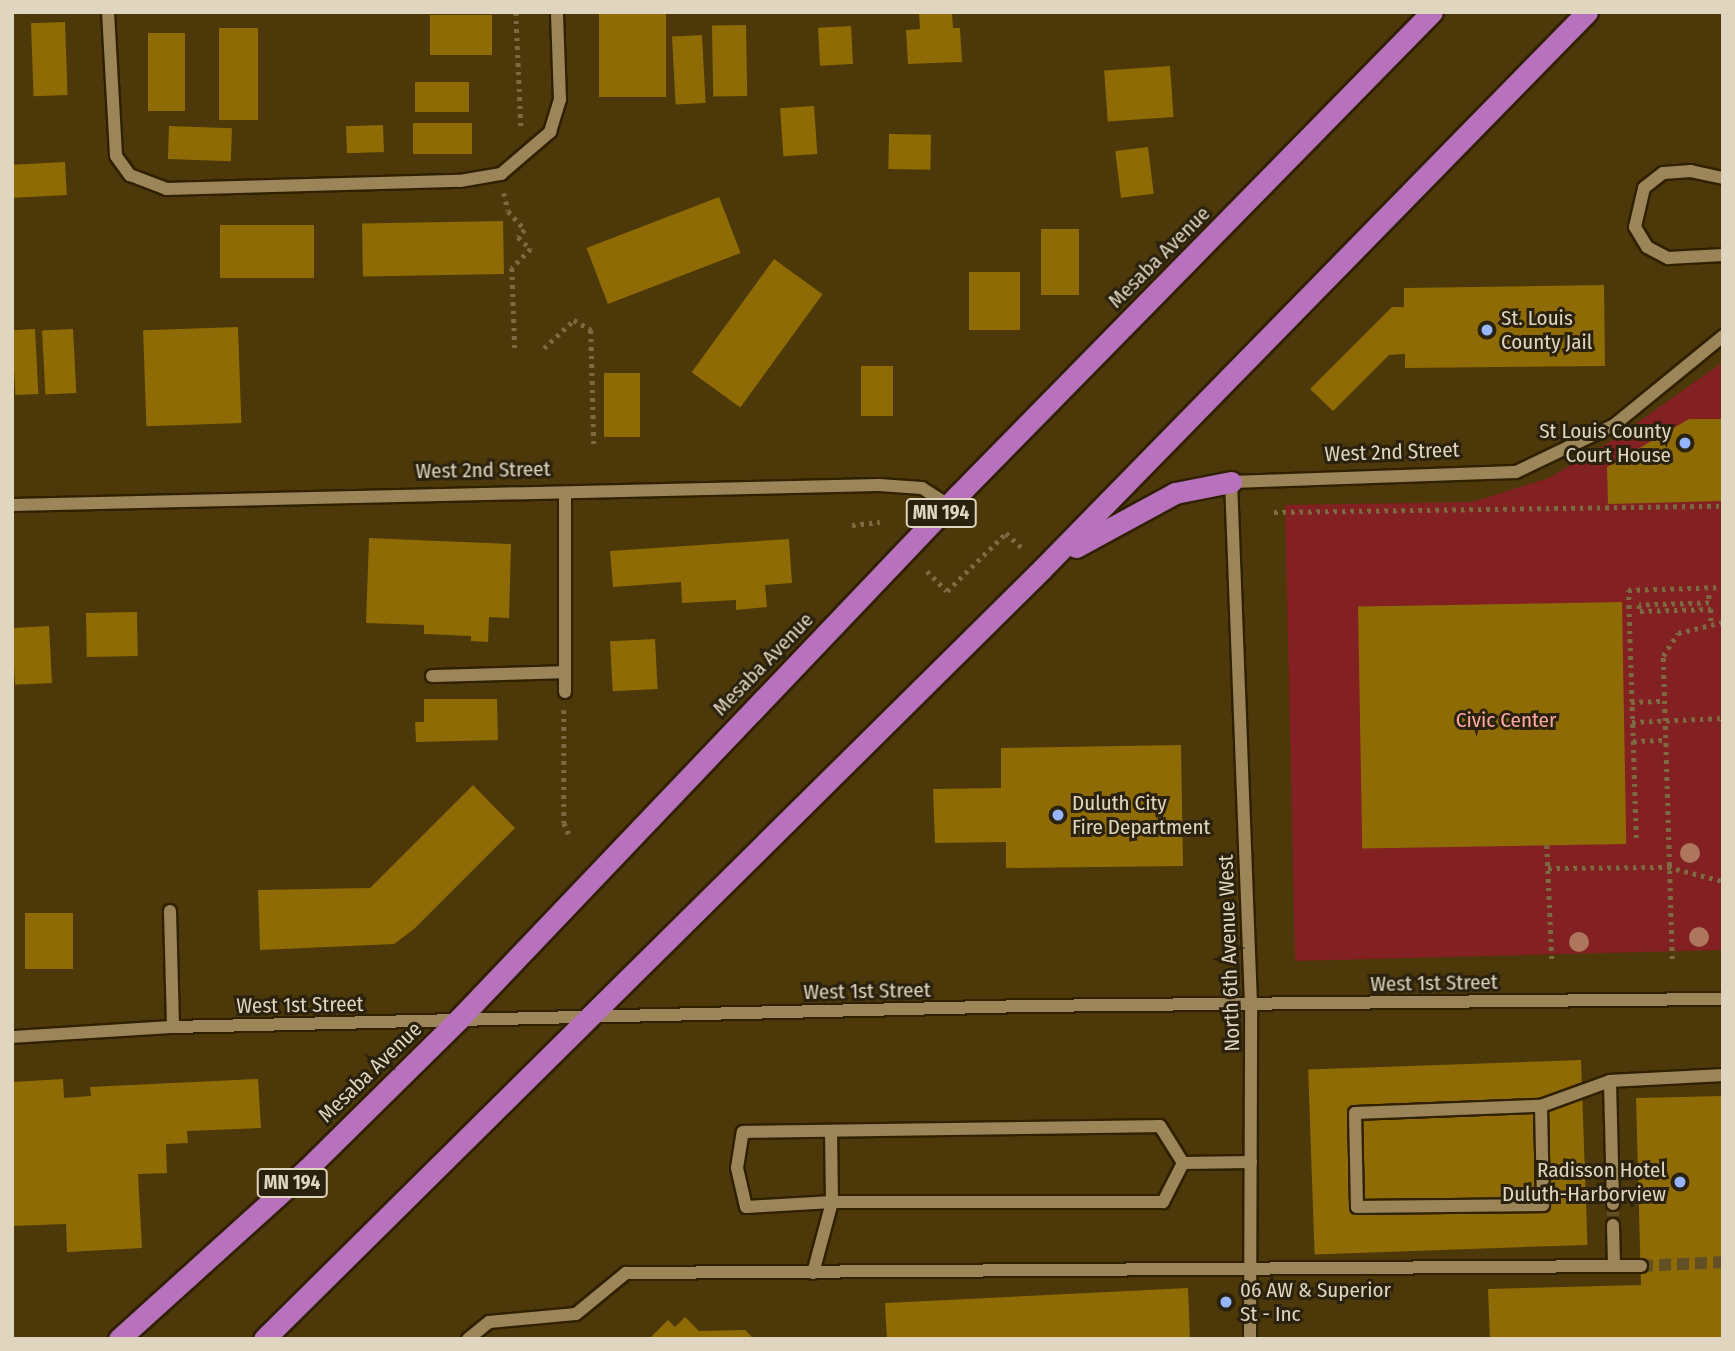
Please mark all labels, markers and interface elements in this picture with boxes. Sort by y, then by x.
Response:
street label: Mesaba Avenue [1103,201,1215,313]
place label: St. Louis County Jail [1501,305,1592,355]
marker: St. Louis County Jail [1479,322,1495,338]
place label: St Louis County Court House [1539,418,1671,468]
marker: St Louis County Court House [1677,435,1693,451]
street label: West 2nd Street [1324,437,1460,467]
street label: West 2nd Street [415,456,551,484]
road number: MN 194 [904,498,978,528]
street label: Mesaba Avenue [707,607,819,721]
park label: Civic Center [1456,707,1556,733]
place label: Duluth City Fire Department [1072,790,1210,840]
marker: Duluth City Fire Department [1050,807,1066,823]
street label: North 6th Avenue West [1213,854,1245,1052]
street label: West 1st Street [1370,969,1498,997]
street label: West 1st Street [803,977,931,1005]
street label: West 1st Street [236,991,364,1019]
street label: Mesaba Avenue [313,1016,427,1128]
place label: Radisson Hotel Duluth-Harborview [1502,1157,1666,1207]
road number: MN 194 [255,1168,329,1198]
marker: Radisson Hotel Duluth-Harborview [1672,1174,1688,1190]
place label: 06 AW & Superior St - Inc [1240,1277,1391,1327]
marker: 06 AW & Superior St - Inc [1218,1294,1234,1310]

